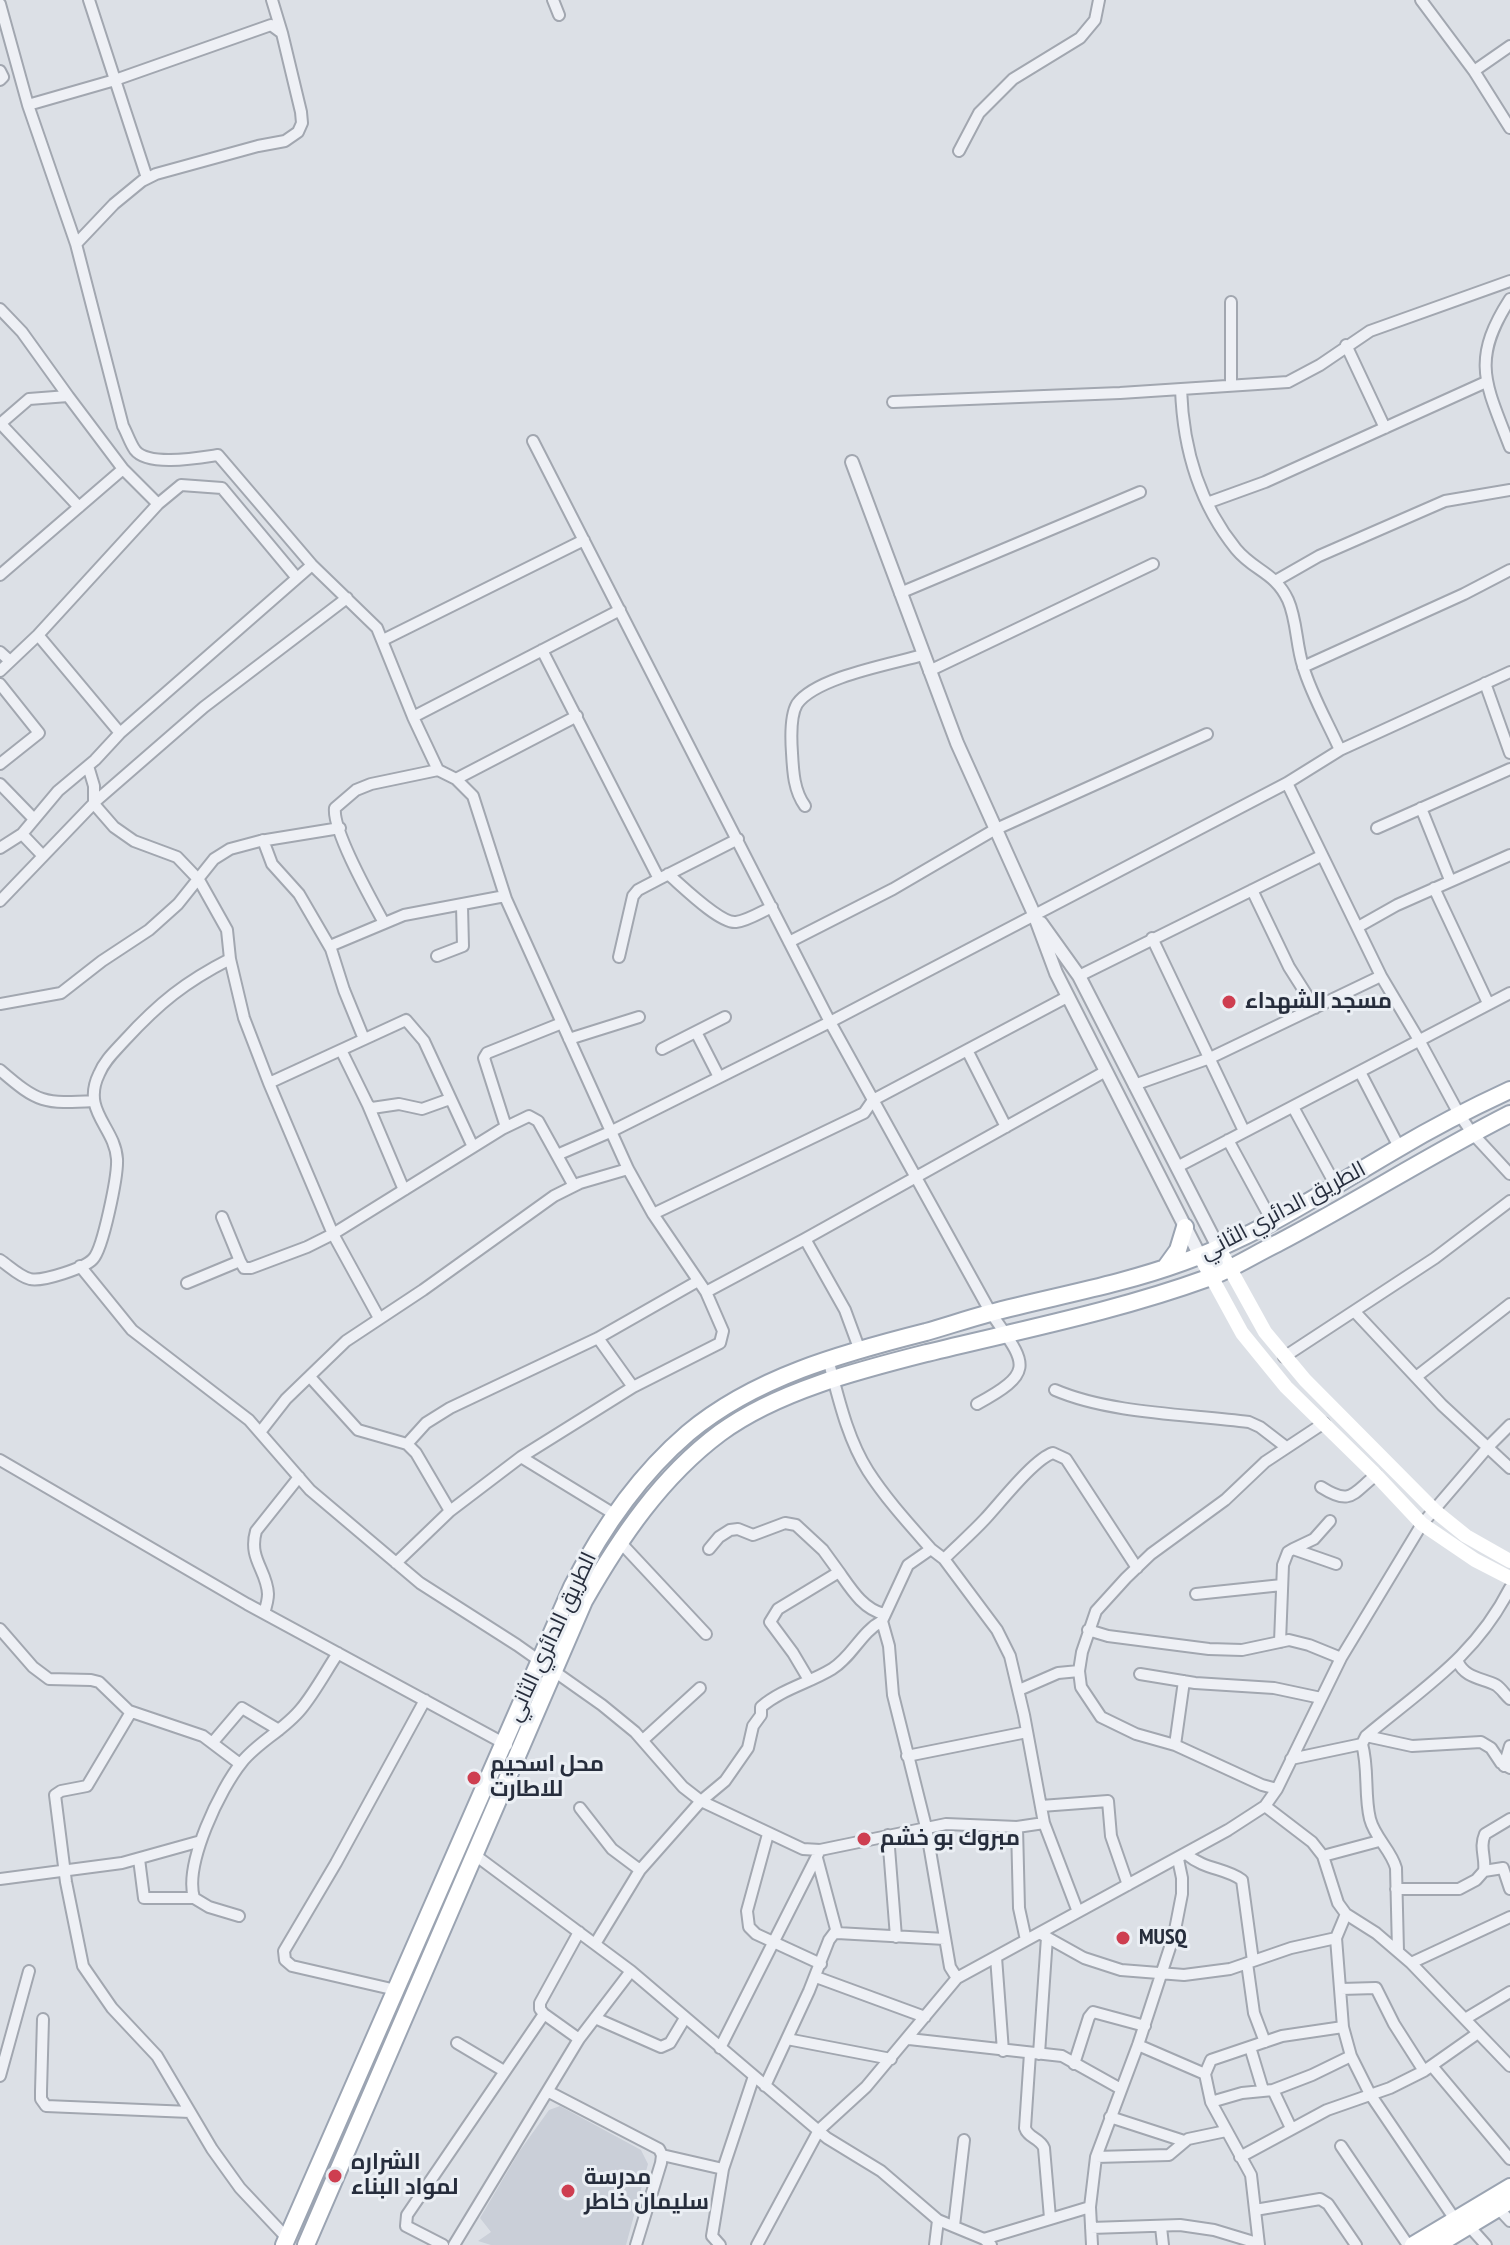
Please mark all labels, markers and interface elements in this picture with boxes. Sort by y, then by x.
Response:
place label: مسجد الشهداء [1245,989,1392,1015]
marker: مسجد الشهداء [1220,993,1238,1011]
street label: الطريق الدائري الثاني [1196,1156,1370,1266]
street label: الطريق الدائري الثاني [501,1548,603,1726]
place label: محل اسحيم للاطارت [490,1752,604,1804]
marker: محل اسحيم للاطارت [465,1769,483,1787]
place label: مبروك بو خشم [880,1826,1020,1852]
marker: مبروك بو خشم [855,1830,873,1848]
place label: MUSQ [1139,1925,1187,1951]
marker: MUSQ [1114,1929,1132,1947]
place label: الشراره لمواد البناء [351,2150,458,2202]
place label: مدرسة سليمان خاطر [584,2165,709,2216]
marker: الشراره لمواد البناء [326,2167,344,2185]
marker: مدرسة سليمان خاطر [559,2182,577,2200]

